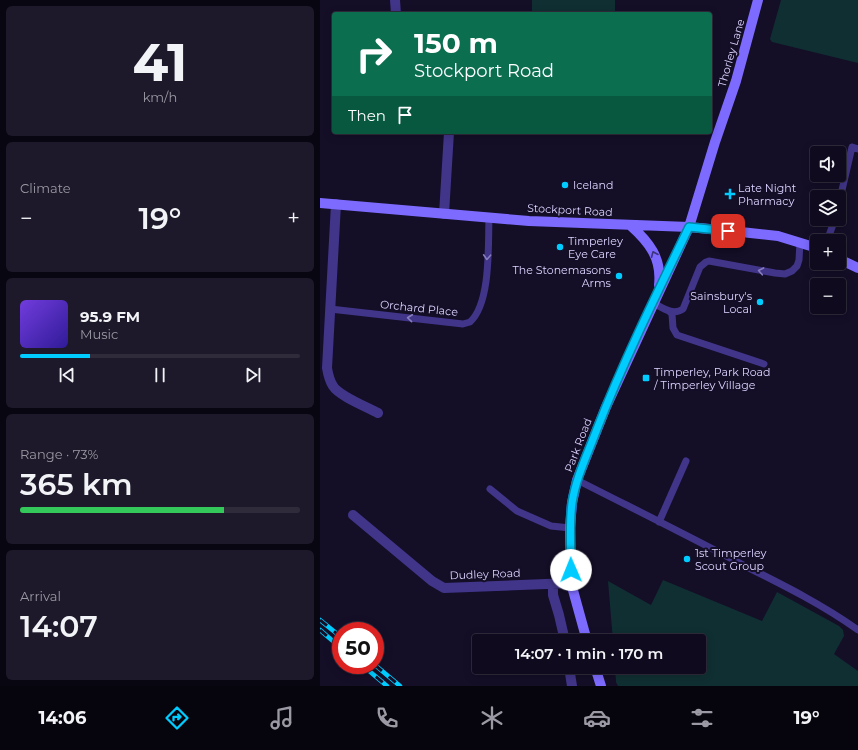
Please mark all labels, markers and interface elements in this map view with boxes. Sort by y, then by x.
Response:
street label: Thorley Lane [715,17,748,89]
text: 150 m [414,26,498,60]
icon: right [348,28,400,80]
text: 41 [133,31,187,94]
text: Stockport Road [414,60,554,82]
text: km/h [143,89,177,105]
icon: arrive [394,104,416,126]
text: Then [348,106,386,125]
map controls [810,146,846,314]
button: sound [810,146,846,182]
place label: Iceland [573,178,613,192]
text: Climate [20,180,71,196]
marker: Iceland [560,180,570,190]
place label: Late Night Pharmacy [738,181,797,208]
marker: Late Night Pharmacy [725,189,735,199]
button: layers [810,190,846,226]
text: 19° [139,200,181,237]
street label: Stockport Road [527,201,613,219]
text: − [20,205,33,232]
text: + [287,205,300,232]
pin [711,214,745,248]
icon: arrive [717,220,739,242]
place label: Timperley Eye Care [568,234,623,261]
button: + [810,234,846,270]
marker: Timperley Eye Care [555,242,565,252]
one-way arrow [651,250,659,258]
one-way arrow [483,254,492,260]
place label: The Stonemasons Arms [512,263,612,290]
one-way arrow [758,267,764,275]
marker: The Stonemasons Arms [614,271,624,281]
button: − [810,278,846,314]
place label: Sainsbury's Local [690,289,753,316]
street label: Orchard Place [379,297,459,319]
marker: Sainsbury's Local [755,297,765,307]
text: 95.9 FM [80,307,140,326]
one-way arrow [407,314,413,323]
text: Music [80,326,118,342]
icon: previous [56,364,78,386]
icon: pause [149,364,171,386]
icon: next [242,364,264,386]
place label: Timperley, Park Road / Timperley Village [653,365,770,392]
marker: Timperley, Park Road / Timperley Village [641,373,651,383]
street label: Park Road [561,416,595,474]
text: Range · 73% [20,446,98,462]
text: 365 km [20,466,133,503]
place label: 1st Timperley Scout Group [695,546,767,573]
position arrow [550,549,592,591]
marker: 1st Timperley Scout Group [682,554,692,564]
street label: Dudley Road [449,566,521,582]
text: Arrival [20,588,61,604]
text: 14:07 [20,608,98,645]
speed limit sign: 50 [332,622,384,674]
text: 14:07 · 1 min · 170 m [515,644,663,663]
icon: directions [163,704,191,732]
icon: music [268,704,296,732]
icon: phone [373,704,401,732]
icon: climate [478,704,506,732]
icon: car [583,704,611,732]
icon: filters [688,704,716,732]
text: 14:06 [38,707,87,729]
text: 19° [793,707,819,729]

